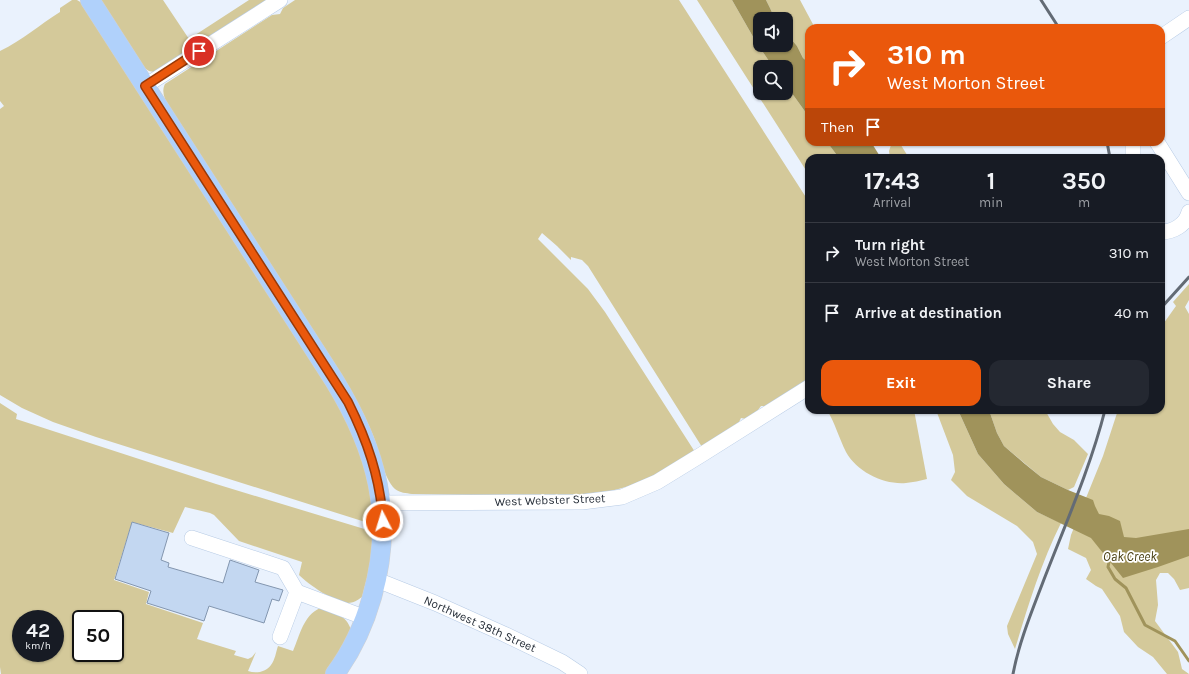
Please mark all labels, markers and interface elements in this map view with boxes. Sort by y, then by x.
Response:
map controls [753,12,793,100]
button: sound [753,12,793,52]
pin [182,34,216,68]
text: 310 m [887,38,966,71]
icon: arrive [188,40,210,62]
icon: right [821,40,873,92]
button: search [753,60,793,100]
text: West Morton Street [887,72,1045,94]
icon: arrive [862,116,884,138]
text: Then [821,118,854,136]
text: 17:43 [864,167,920,195]
text: 1 [987,167,995,195]
text: 350 [1062,167,1106,195]
text: Arrival [873,195,911,210]
text: min [979,195,1003,210]
text: m [1078,195,1090,210]
text: Turn right [855,236,925,254]
icon: right [821,242,843,264]
text: 310 m [1109,244,1149,262]
text: West Morton Street [855,254,969,269]
icon: arrive [821,302,843,324]
text: Arrive at destination [855,304,1002,322]
text: 40 m [1114,304,1149,322]
button: Exit [821,360,981,406]
button: Share [989,360,1149,406]
street label: West Webster Street [494,491,606,509]
position arrow [362,500,404,542]
water label: Oak Creek [1103,549,1157,564]
street label: Northwest 38th Street [422,593,539,655]
speed limit sign: 50 [72,610,124,662]
text: 42 [26,619,50,642]
text: km/h [25,640,51,652]

